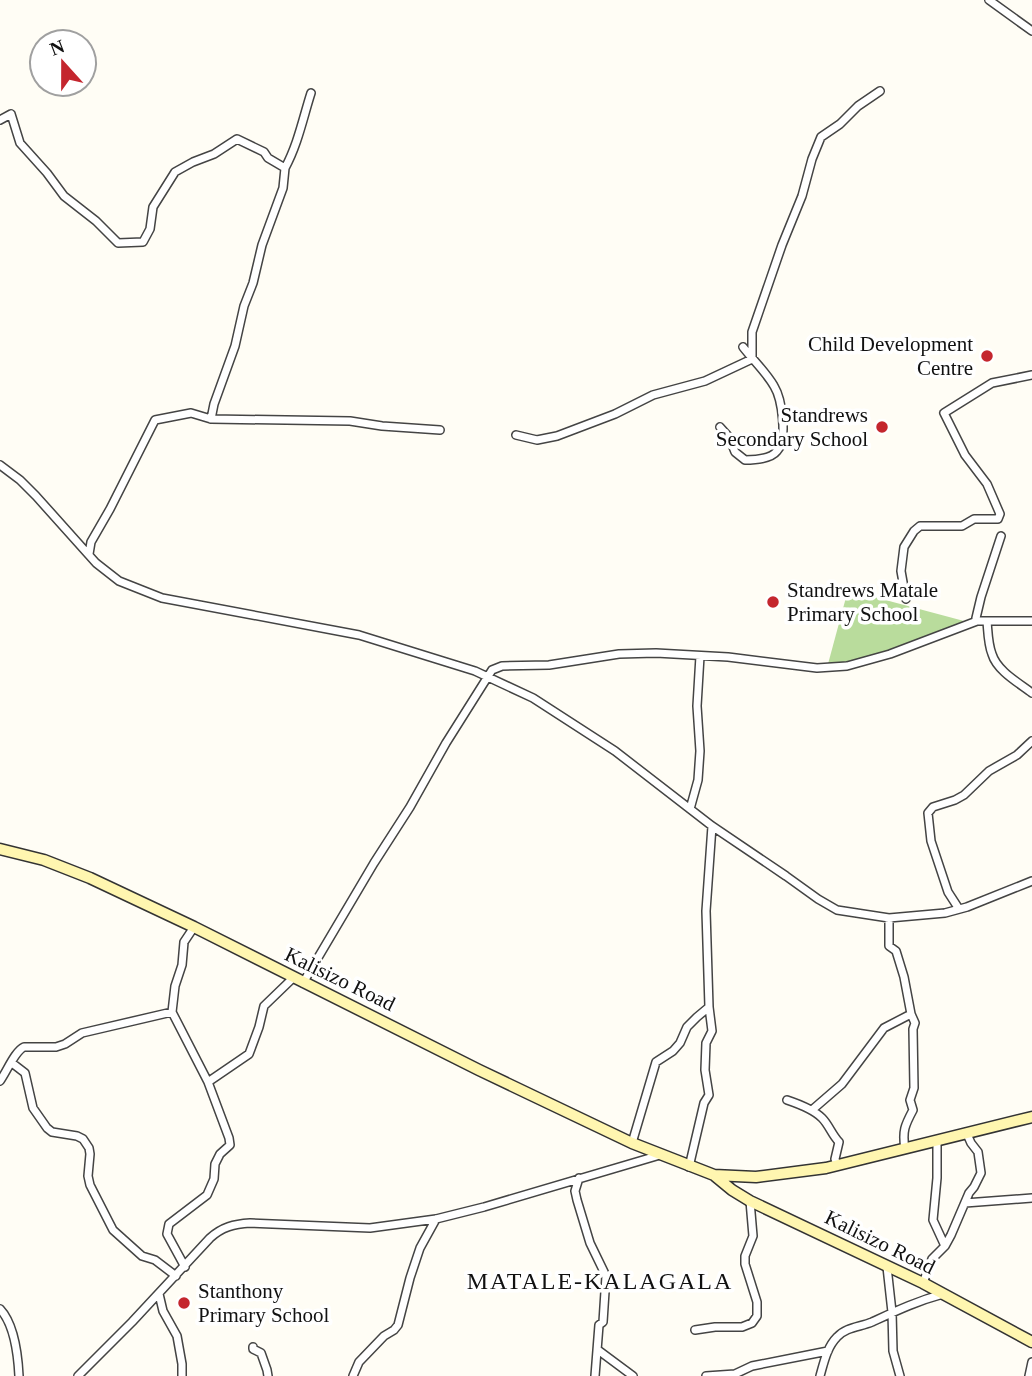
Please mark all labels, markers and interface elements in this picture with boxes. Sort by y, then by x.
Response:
north arrow [28,28,98,98]
text: N [47,35,68,60]
place label: Child Development Centre [808,332,973,380]
marker: Child Development Centre [979,348,995,364]
place label: Standrews Secondary School [716,403,868,451]
marker: Standrews Secondary School [874,419,890,435]
place label: Standrews Matale Primary School [787,578,938,626]
marker: Standrews Matale Primary School [765,594,781,610]
street label: Kalisizo Road [281,942,399,1016]
street label: Kalisizo Road [821,1205,939,1279]
district label: MATALE-KALAGALA [467,1268,733,1294]
place label: Stanthony Primary School [198,1279,329,1327]
marker: Stanthony Primary School [176,1295,192,1311]

